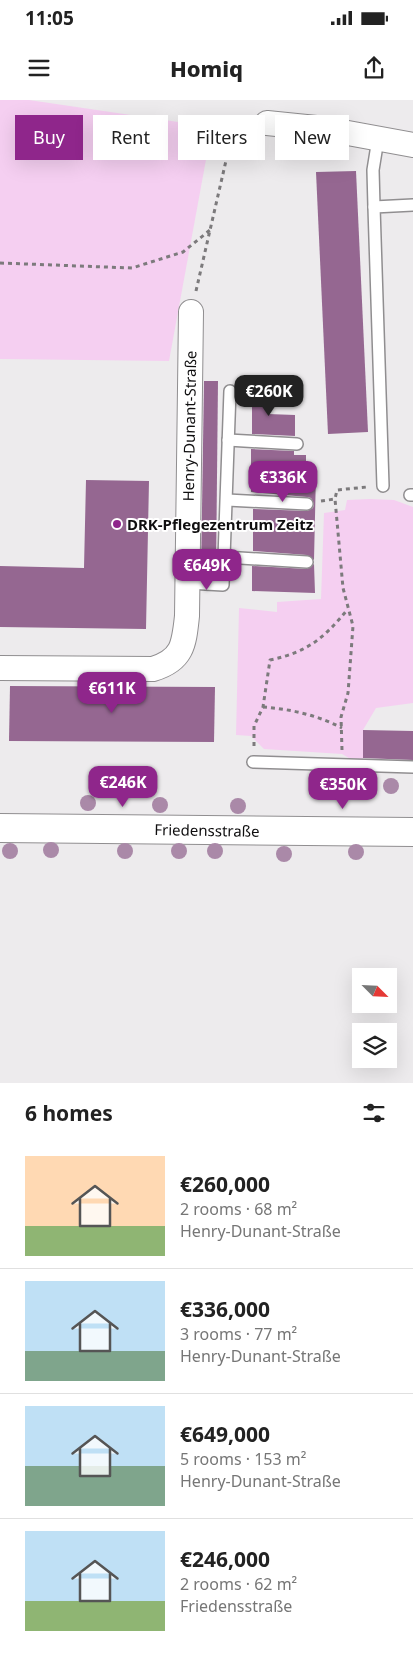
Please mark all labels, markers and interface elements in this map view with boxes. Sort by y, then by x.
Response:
text: 11:05 [25,5,74,31]
text: Homiq [170,53,243,83]
icon: menu [25,54,53,82]
icon: share [360,54,388,82]
chip: Buy [15,115,83,160]
chip: Rent [93,115,168,160]
chip: Filters [178,115,265,160]
chip: New [275,115,349,160]
street label: Henry-Dunant-Straße [178,350,200,502]
pin: €260K [234,374,304,417]
text: €260K [245,380,293,402]
pin: €336K [248,460,318,503]
text: €336K [259,466,307,488]
place label: DRK-Pflegezentrum Zeitz [127,514,313,534]
marker: DRK-Pflegezentrum Zeitz [111,518,123,530]
pin: €649K [172,548,242,591]
text: €649K [183,554,231,576]
pin: €611K [77,672,147,714]
text: €611K [88,677,136,699]
pin: €246K [88,766,158,808]
pin: €350K [308,768,378,810]
text: €246K [99,771,147,793]
text: €350K [319,773,367,795]
street label: Friedensstraße [154,819,260,841]
north arrow [352,968,398,1012]
map controls [352,968,397,1068]
button: layers [352,1023,397,1068]
text: 6 homes [25,1099,113,1127]
icon: filters [360,1099,388,1127]
text: €260,000 [180,1170,270,1198]
icon: home [65,1176,125,1236]
text: 2 rooms · 68 m² [180,1198,297,1220]
text: Henry-Dunant-Straße [180,1220,341,1242]
text: €336,000 [180,1295,270,1323]
icon: home [65,1301,125,1361]
text: 3 rooms · 77 m² [180,1323,297,1345]
text: Henry-Dunant-Straße [180,1345,341,1367]
text: €649,000 [180,1420,270,1448]
icon: home [65,1426,125,1486]
text: 5 rooms · 153 m² [180,1448,306,1470]
text: Henry-Dunant-Straße [180,1470,341,1492]
text: €246,000 [180,1545,270,1573]
icon: home [65,1551,125,1611]
text: 2 rooms · 62 m² [180,1573,297,1595]
text: Friedensstraße [180,1595,292,1617]

